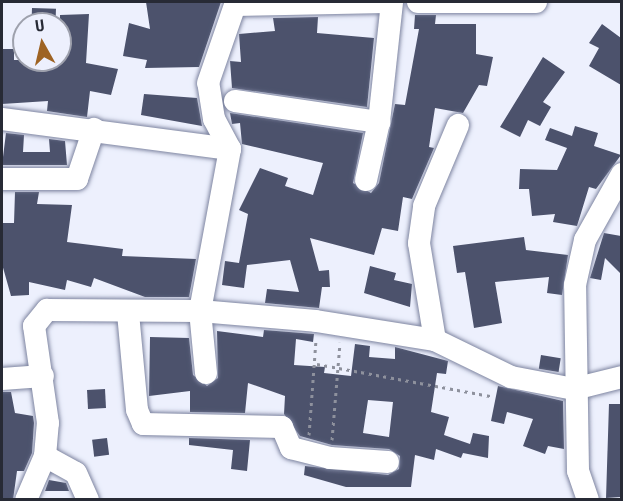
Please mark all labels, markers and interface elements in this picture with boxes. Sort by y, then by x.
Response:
north arrow [12,12,72,72]
text: U [34,16,46,36]

